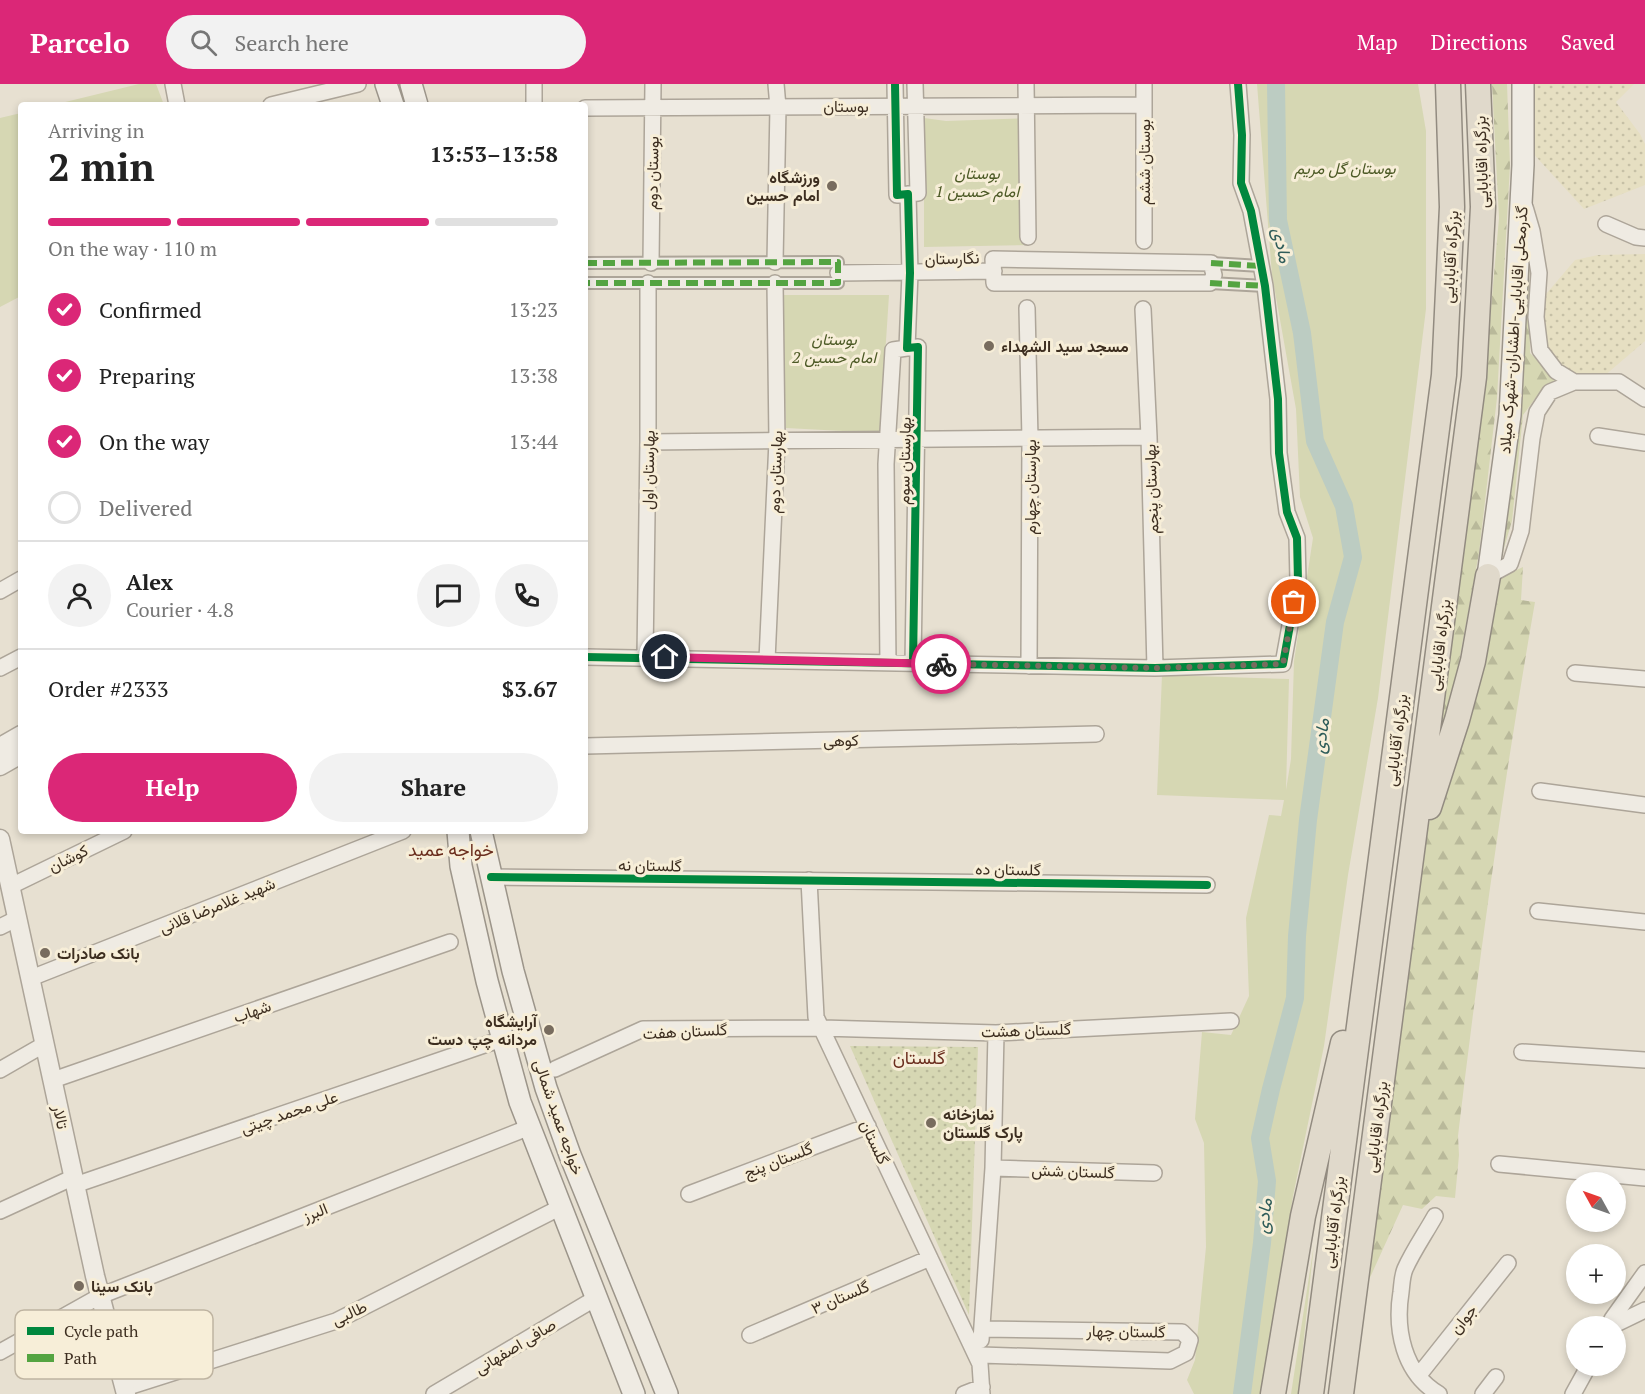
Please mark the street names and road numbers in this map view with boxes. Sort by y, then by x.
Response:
street label: بوستان [823,95,869,117]
street label: بزرگراه اقابابایی [1468,115,1494,209]
street label: بوستان ششم [1133,119,1155,205]
street label: بوستان دوم [640,136,664,210]
street label: گذرمحلی اقابابایی-اطشاران-شهرک میلاد [1493,205,1533,455]
street label: بزرگراه آقابابایی [1437,210,1463,304]
street label: نگارستان [924,247,980,269]
street label: بهارستان سوم [892,417,916,505]
street label: بهارستان اول [636,430,660,510]
street label: بهارستان دوم [763,430,787,514]
street label: بهارستان چهارم [1019,439,1042,535]
street label: بهارستان پنجم [1138,444,1165,534]
street label: بزرگراه اقابابایی [1422,598,1456,692]
street label: بزرگراه آقابابایی [1379,692,1413,788]
street label: کوهی [823,729,859,751]
street label: کوشان [44,839,92,877]
street label: گلستان نه [618,853,682,877]
street label: گلستان ده [975,857,1041,881]
street label: شهید غلامرضا قلانی [156,872,278,938]
street label: شهاب [230,994,274,1028]
street label: گلستان هشت [981,1017,1071,1043]
street label: گلستان هفت [642,1018,728,1044]
street label: خواجه عمید شمالی [529,1056,589,1178]
street label: بزرگراه اقابابایی [1359,1080,1393,1174]
street label: علی محمد چیتی [238,1085,341,1140]
street label: تالار [48,1102,74,1131]
street label: گلستان [855,1116,895,1168]
street label: گلستان پنج [740,1137,816,1184]
street label: گلستان شش [1031,1159,1115,1183]
street label: بزرگراه آقابابایی [1316,1174,1350,1270]
street label: البرز [298,1197,331,1227]
street label: گلستان ۳ [807,1275,873,1319]
street label: طالبی [328,1295,370,1331]
street label: جوان [1444,1299,1482,1339]
street label: صافی اصفهانی [470,1313,560,1379]
street label: گلستان چهار [1085,1319,1166,1344]

